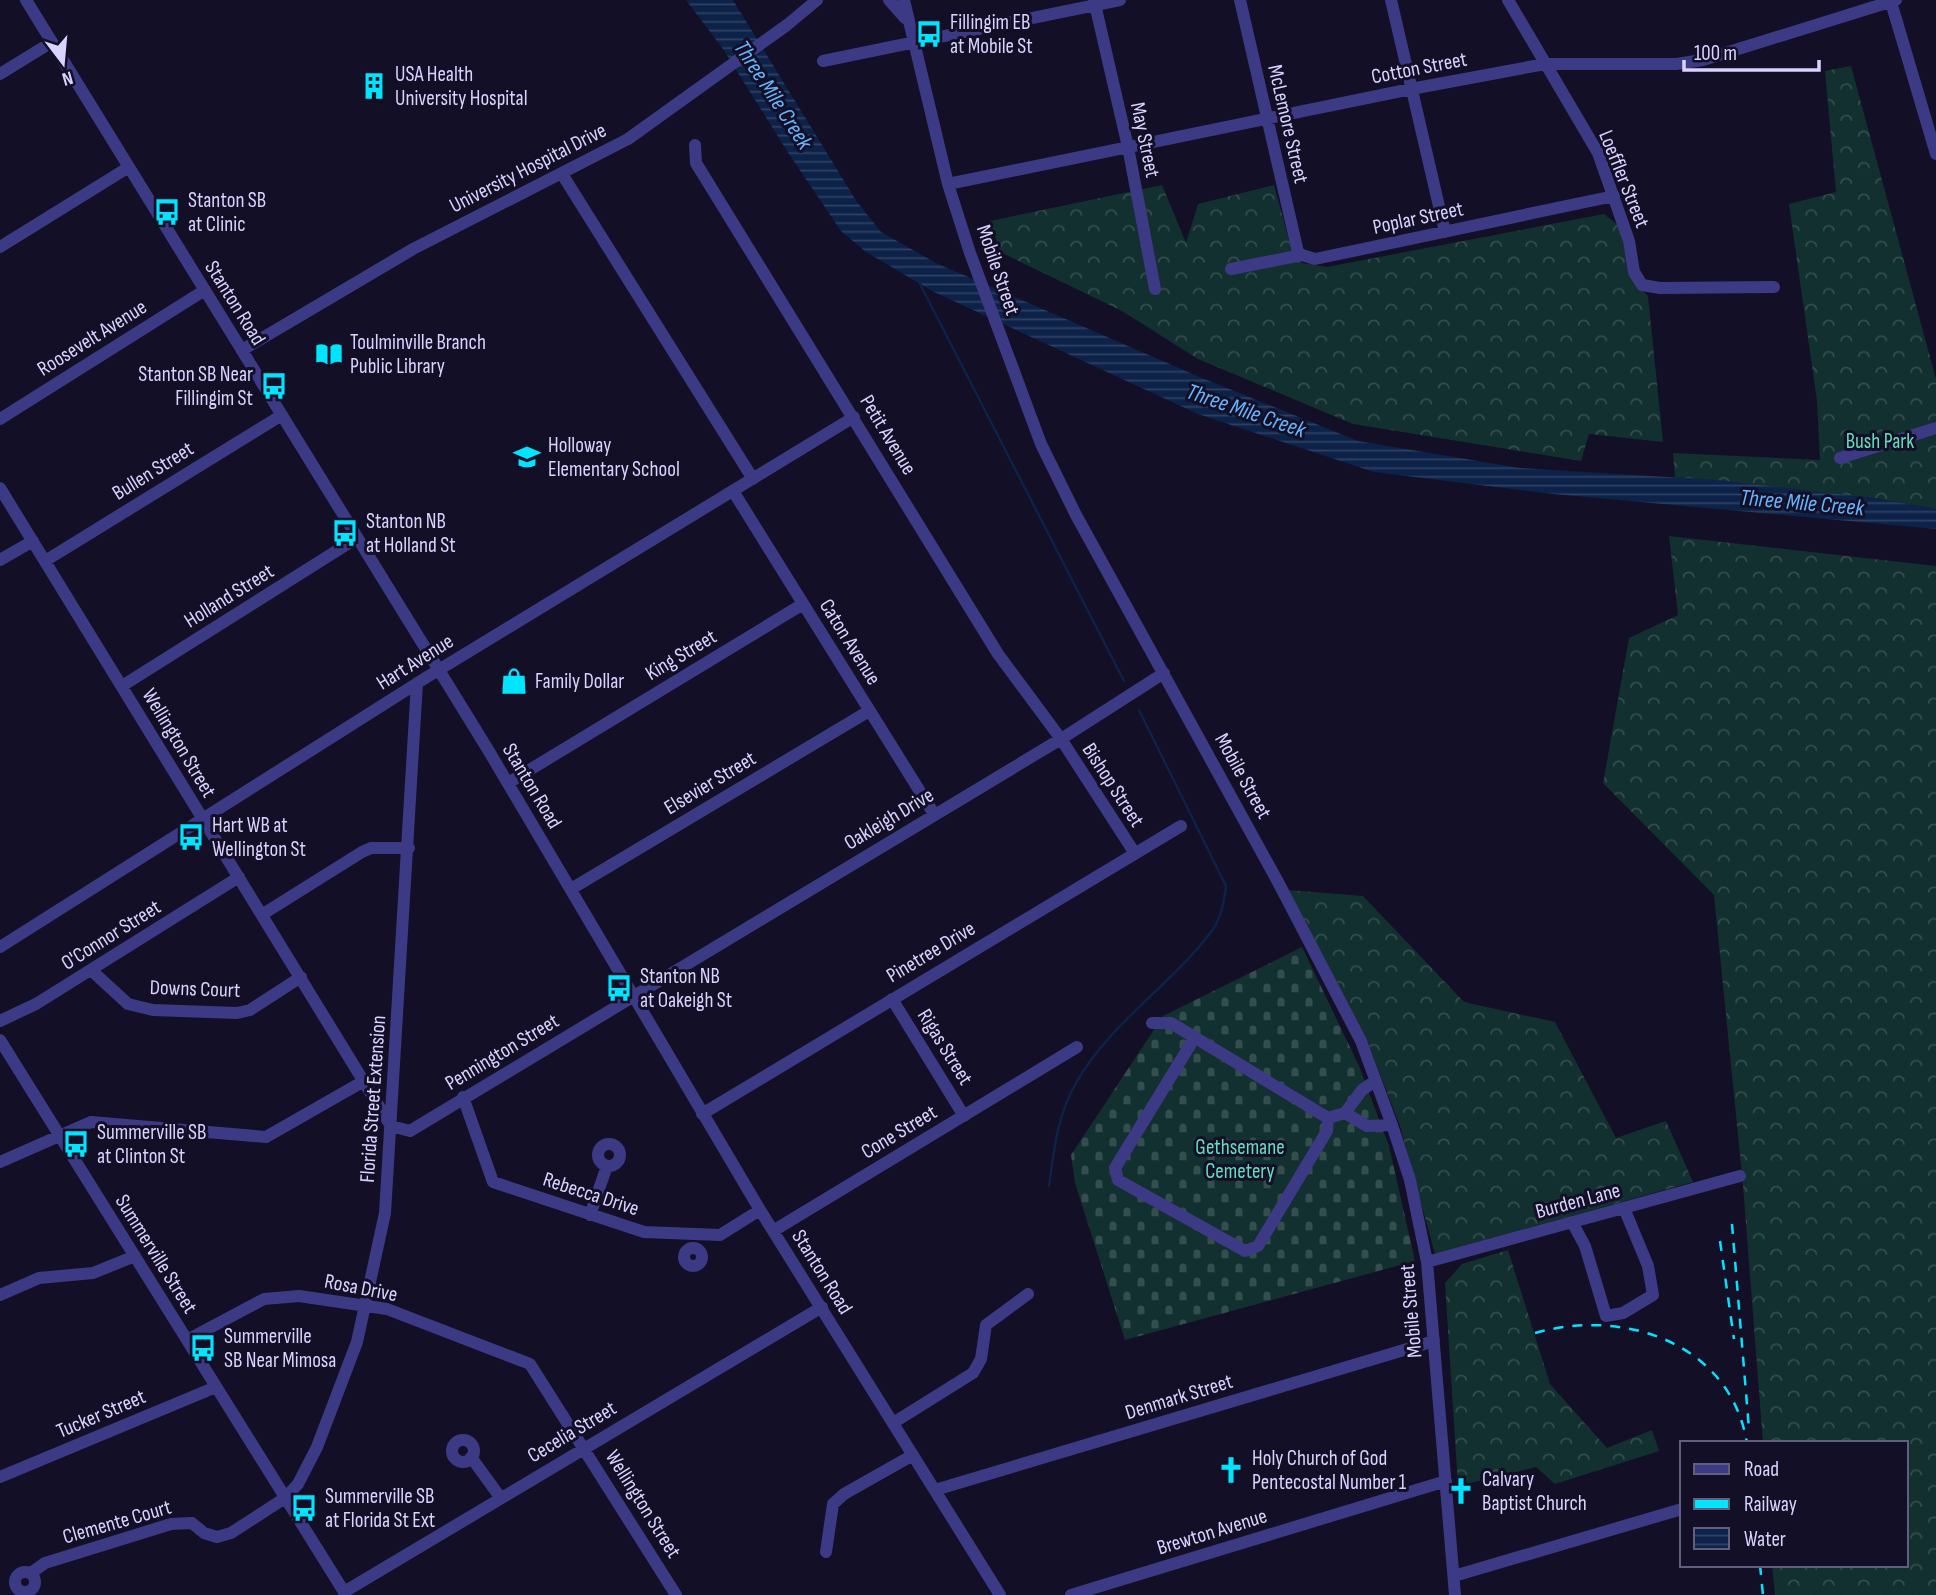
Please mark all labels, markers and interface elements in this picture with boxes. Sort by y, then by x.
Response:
place label: Fillingim EB at Mobile St [950,10,1033,59]
bus stop icon: Fillingim EB at Mobile St [914,19,944,49]
north arrow [28,28,98,98]
scale bar [1684,28,1819,72]
water label: Three Mile Creek [727,35,819,156]
text: 100 m [1694,41,1737,66]
street label: Cotton Street [1369,47,1469,89]
place label: USA Health University Hospital [395,62,528,111]
street label: McLemore Street [1262,62,1314,186]
text: N [59,65,75,90]
building icon: USA Health University Hospital [359,71,389,101]
street label: May Street [1125,100,1165,180]
street label: University Hospital Drive [445,118,611,218]
street label: Loeffler Street [1593,127,1655,231]
place label: Stanton SB at Clinic [188,188,266,237]
street label: Poplar Street [1370,196,1466,240]
bus stop icon: Stanton SB at Clinic [152,197,182,227]
street label: Mobile Street [971,222,1025,318]
street label: Stanton Road [199,256,271,350]
street label: Roosevelt Avenue [33,295,151,381]
place label: Toulminville Branch Public Library [350,330,486,379]
library icon: Toulminville Branch Public Library [314,339,344,369]
place label: Stanton SB Near Fillingim St [138,362,253,411]
bus stop icon: Stanton SB Near Fillingim St [259,371,289,401]
water label: Three Mile Creek [1183,378,1311,445]
street label: Petit Avenue [854,391,922,479]
park label: Bush Park [1846,429,1914,454]
place label: Holloway Elementary School [548,433,680,482]
street label: Bullen Street [108,436,198,506]
school or university icon: Holloway Elementary School [512,442,542,472]
water label: Three Mile Creek [1739,484,1866,522]
place label: Stanton NB at Holland St [366,509,456,558]
bus stop icon: Stanton NB at Holland St [330,518,360,548]
street label: Holland Street [180,559,278,633]
street label: Caton Avenue [814,594,886,690]
street label: King Street [641,624,721,686]
street label: Hart Avenue [372,629,458,695]
shop icon: Family Dollar [499,666,529,696]
place label: Family Dollar [535,669,624,694]
street label: Wellington Street [137,684,221,802]
street label: Mobile Street [1209,729,1277,823]
street label: Bishop Street [1077,738,1149,832]
street label: Stanton Road [497,739,567,833]
street label: Elsevier Street [660,746,760,820]
street label: Oakleigh Drive [840,783,938,855]
place label: Hart WB at Wellington St [212,813,306,862]
bus stop icon: Hart WB at Wellington St [176,822,206,852]
street label: O'Connor Street [57,895,165,975]
street label: Pinetree Drive [882,916,980,988]
place label: Stanton NB at Oakeigh St [640,964,732,1013]
bus stop icon: Stanton NB at Oakeigh St [604,973,634,1003]
street label: Downs Court [149,975,241,1003]
street label: Rigas Street [912,1004,978,1090]
street label: Pennington Street [441,1008,563,1096]
street label: Florida Street Extension [355,1015,391,1183]
street label: Cone Street [857,1100,941,1164]
place label: Summerville SB at Clinton St [97,1120,206,1169]
bus stop icon: Summerville SB at Clinton St [61,1129,91,1159]
park label: Gethsemane Cemetery [1195,1135,1285,1184]
street label: Rebecca Drive [540,1167,642,1221]
street label: Burden Lane [1533,1178,1623,1224]
street label: Summerville Street [110,1190,202,1318]
street label: Stanton Road [786,1225,858,1319]
street label: Mobile Street [1394,1263,1428,1359]
street label: Rosa Drive [322,1269,400,1307]
place label: Summerville SB Near Mimosa [224,1324,336,1373]
bus stop icon: Summerville SB Near Mimosa [188,1333,218,1363]
street label: Denmark Street [1122,1369,1236,1425]
street label: Tucker Street [53,1384,149,1444]
street label: Cecelia Street [523,1396,621,1468]
legend [1680,1441,1908,1567]
street label: Wellington Street [600,1445,686,1563]
place label: Holy Church of God Pentecostal Number 1 [1252,1446,1407,1495]
church icon: Holy Church of God Pentecostal Number 1 [1216,1455,1246,1485]
text: Road [1744,1457,1779,1482]
place label: Calvary Baptist Church [1482,1467,1587,1516]
church icon: Calvary Baptist Church [1446,1476,1476,1506]
place label: Summerville SB at Florida St Ext [325,1484,435,1533]
text: Railway [1744,1492,1797,1517]
bus stop icon: Summerville SB at Florida St Ext [289,1493,319,1523]
street label: Clemente Court [60,1495,174,1549]
street label: Brewton Avenue [1154,1503,1270,1561]
text: Water [1744,1527,1786,1552]

